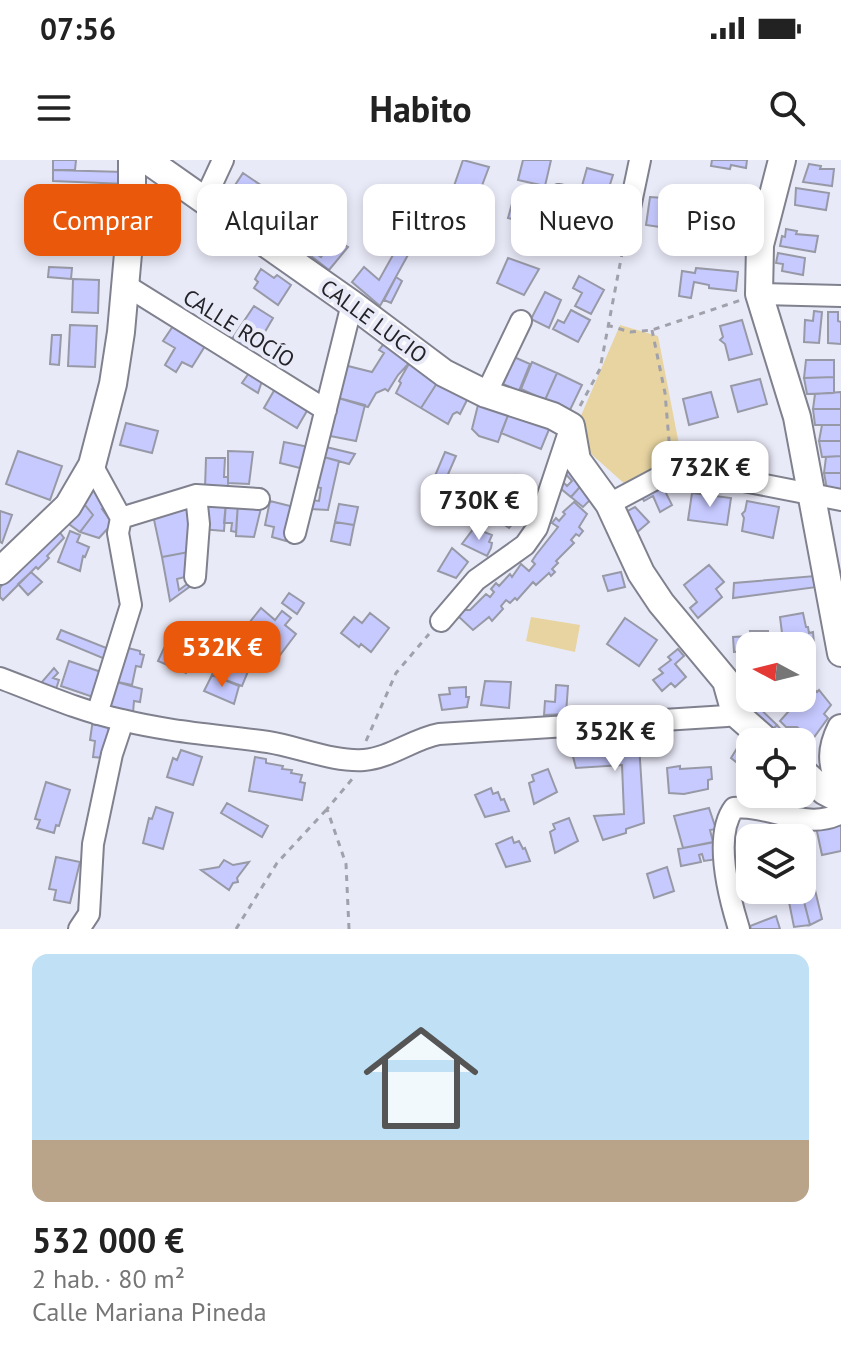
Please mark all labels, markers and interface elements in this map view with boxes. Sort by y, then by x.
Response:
text: 07:56 [40,9,116,48]
text: Habito [370,85,472,132]
icon: menu [32,86,76,130]
icon: search [765,86,809,130]
chip: Comprar [24,184,181,256]
chip: Alquilar [197,184,347,256]
chip: Filtros [363,184,495,256]
chip: Nuevo [511,184,642,256]
chip: Piso [658,184,764,256]
street label: CALLE LUCIO [315,273,433,369]
street label: CALLE ROCÍO [178,283,300,373]
pin: 732K € [645,441,775,509]
text: 732K € [670,450,750,483]
pin: 730K € [414,474,544,542]
text: 730K € [439,483,519,516]
pin: 532K € [157,621,287,689]
text: 532K € [182,630,262,663]
north arrow [736,632,816,712]
map controls [736,632,816,904]
pin: 352K € [550,705,680,773]
text: 352K € [575,714,655,747]
button: locate [736,728,816,808]
button: layers [736,824,816,904]
icon: home [349,1006,493,1150]
text: 532 000 € [32,1218,184,1262]
text: 2 hab. · 80 m² [32,1262,185,1295]
text: Calle Mariana Pineda [32,1295,267,1328]

